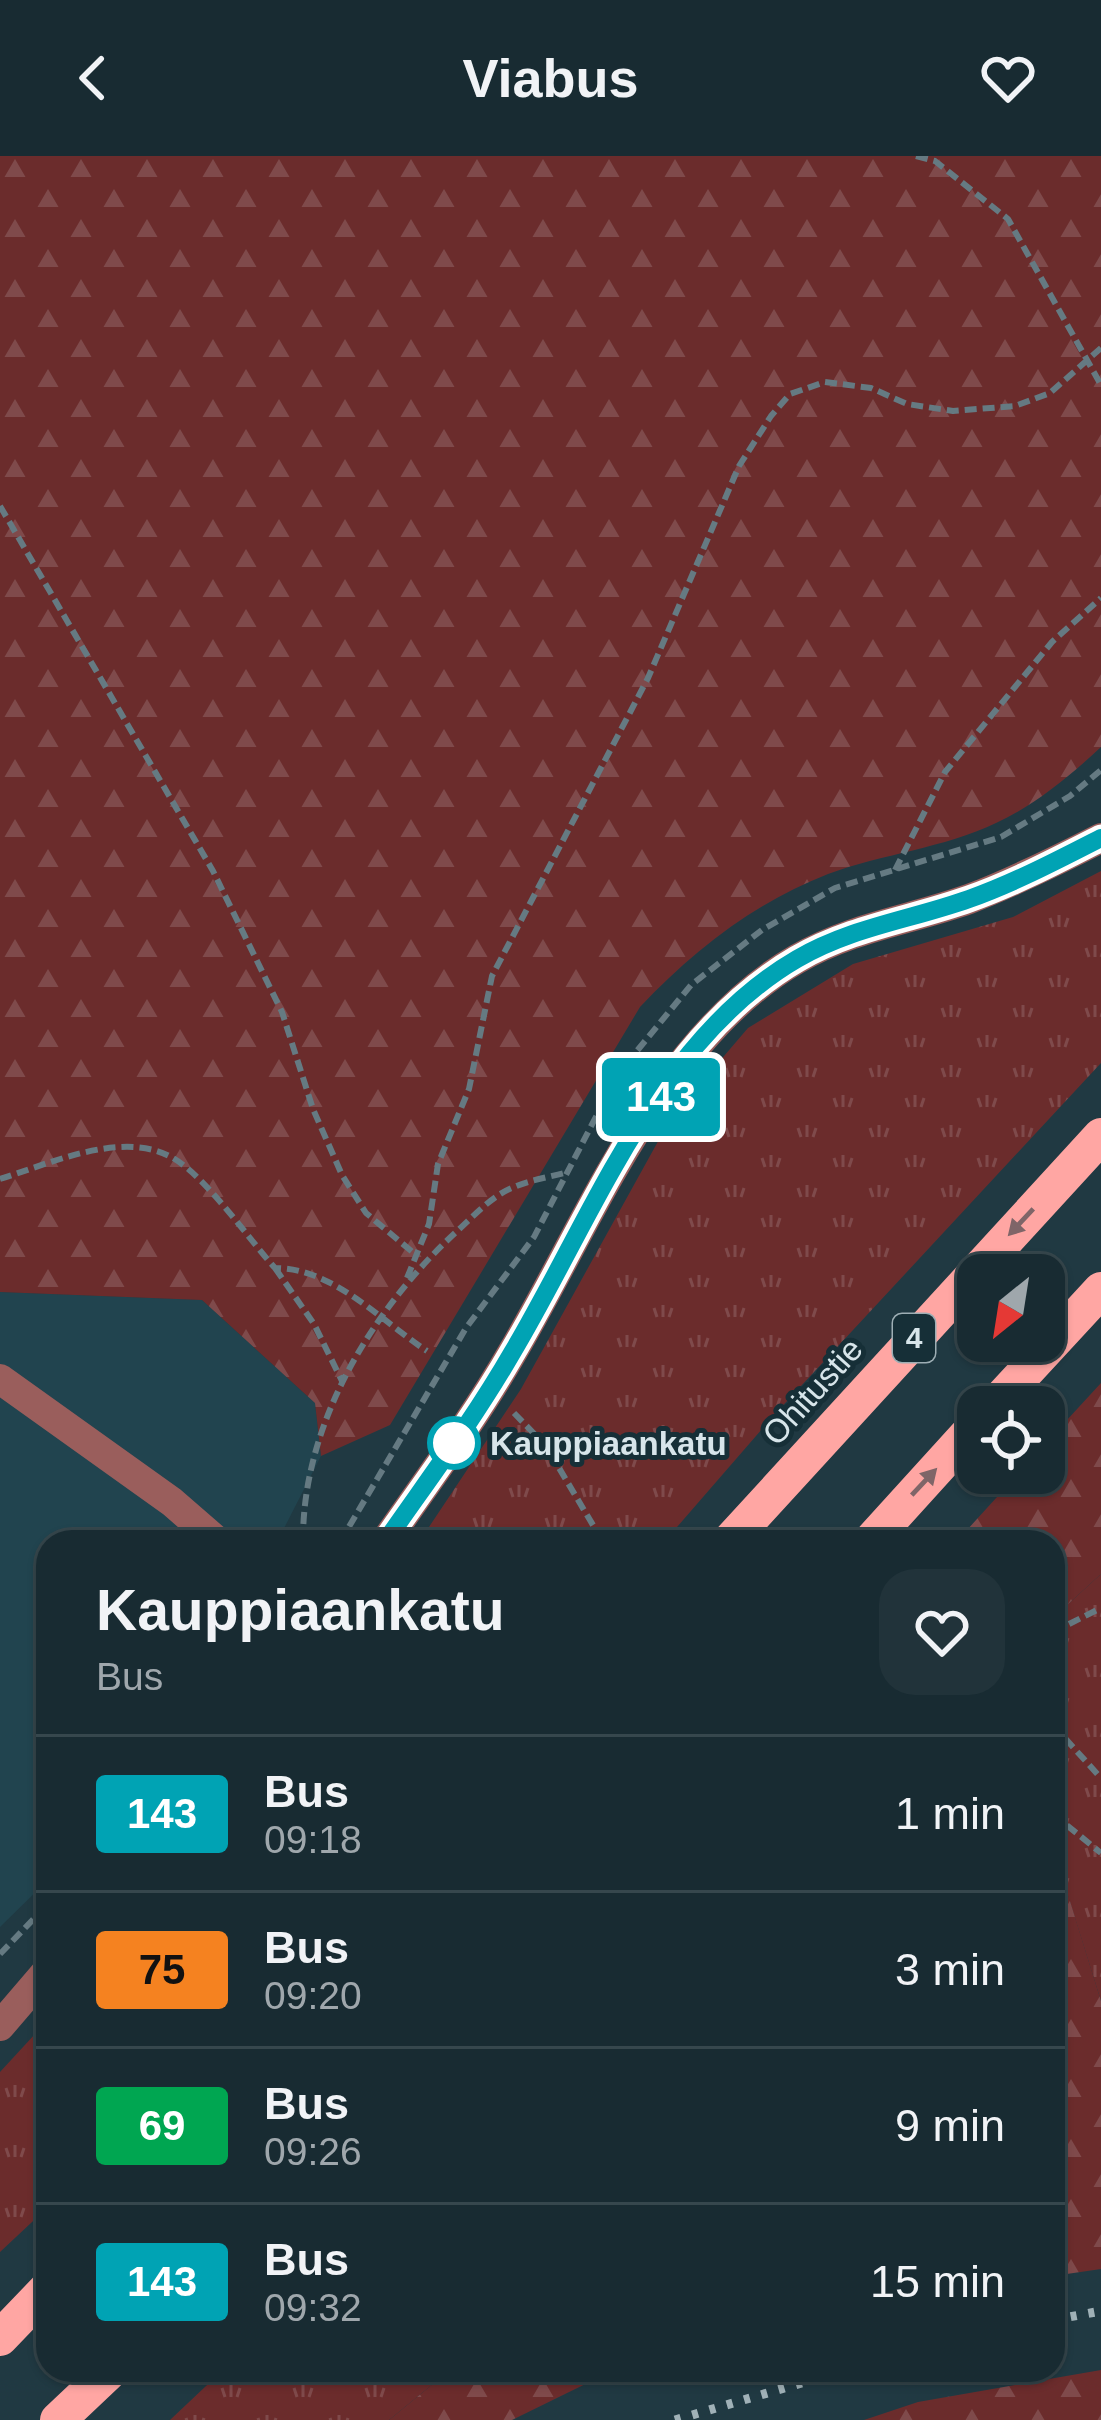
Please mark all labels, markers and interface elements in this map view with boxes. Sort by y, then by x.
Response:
icon: back [60,45,126,111]
icon: heart [975,45,1041,111]
text: Viabus [462,48,639,108]
line badge: 143 [592,1058,730,1136]
text: 143 [626,1073,696,1120]
one-way arrow [1008,1207,1036,1236]
north arrow [957,1254,1065,1362]
map controls [957,1254,1065,1494]
road number: 4 [893,1314,935,1362]
street label: Ohitustie [755,1331,870,1452]
button: locate [957,1386,1065,1494]
marker: Kauppiaankatu [429,1418,479,1468]
place label: Kauppiaankatu [490,1425,727,1462]
one-way arrow [909,1468,937,1497]
button: heart [879,1569,1005,1695]
text: Kauppiaankatu [96,1578,505,1642]
text: Bus [96,1655,163,1698]
text: Bus [264,1766,349,1817]
text: 1 min [895,1788,1005,1839]
text: 143 [127,1790,197,1837]
text: 09:18 [264,1818,362,1861]
text: Bus [264,1922,349,1973]
text: 3 min [895,1944,1005,1995]
text: 75 [139,1946,185,1993]
text: 09:20 [264,1974,362,2017]
text: Bus [264,2078,349,2129]
text: 9 min [895,2100,1005,2151]
text: 69 [139,2102,185,2149]
text: 09:26 [264,2130,362,2173]
text: Bus [264,2234,349,2285]
text: 15 min [870,2256,1005,2307]
text: 143 [127,2258,197,2305]
text: 09:32 [264,2286,362,2329]

